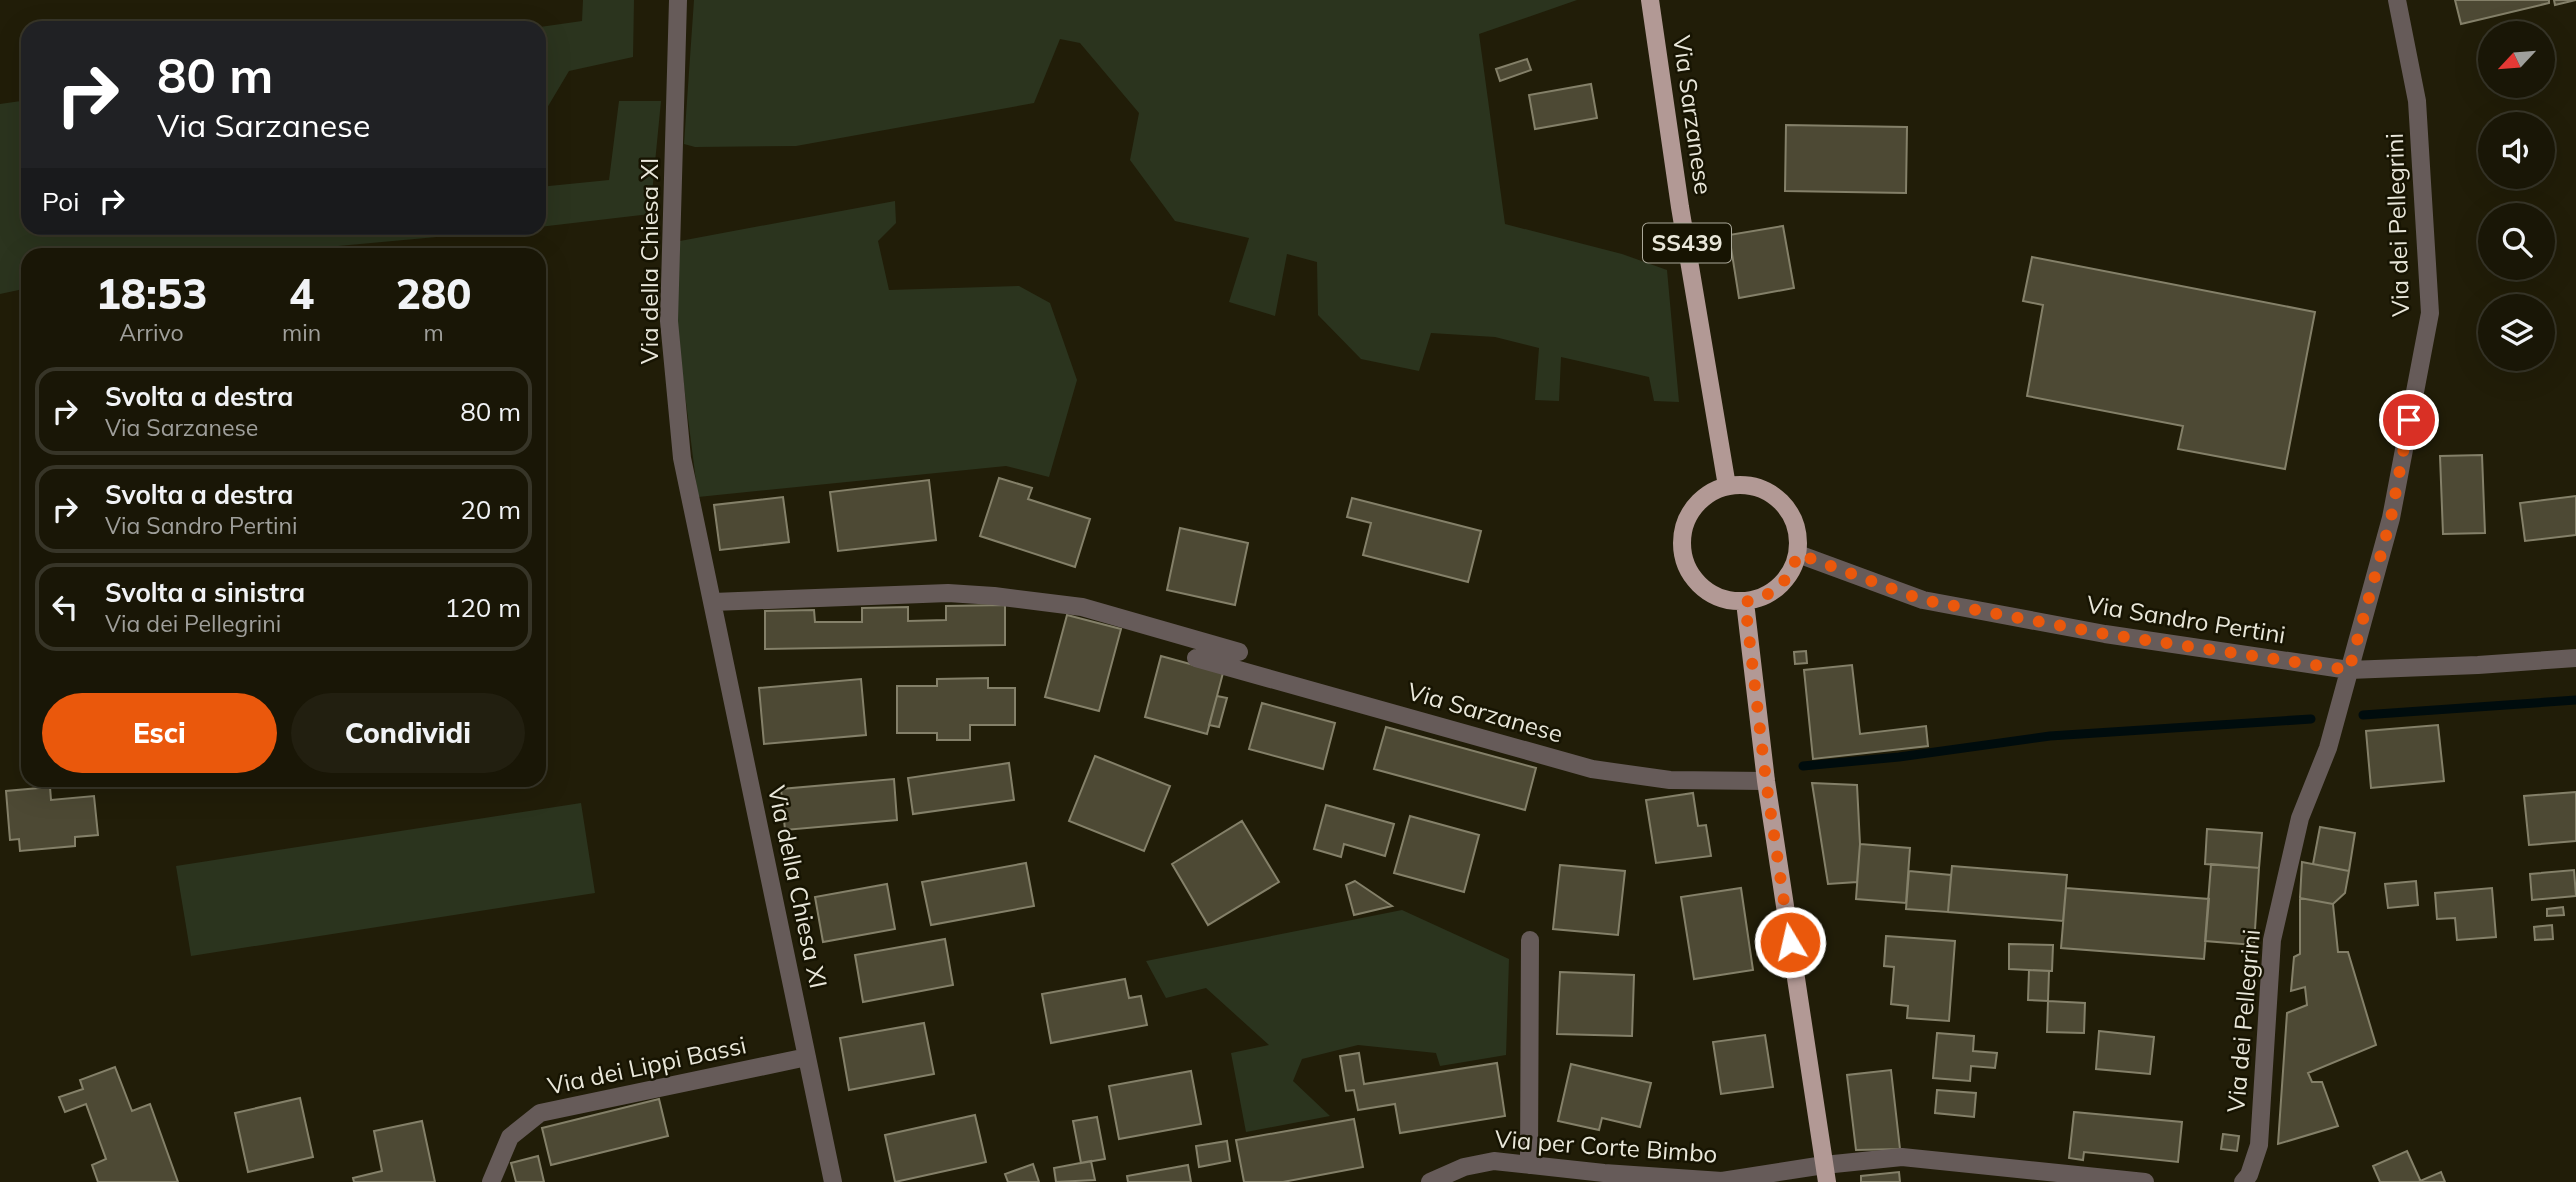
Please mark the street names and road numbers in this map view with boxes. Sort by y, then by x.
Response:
street label: Via Sarzanese [1667,34,1719,196]
street label: Via dei Pellegrini [2379,133,2415,317]
street label: Via della Chiesa XI [634,158,664,364]
road number: SS439 [1643,224,1731,262]
street label: Via Sandro Pertini [2085,588,2288,650]
street label: Via Sarzanese [1404,676,1566,749]
street label: Via della Chiesa XI [762,783,834,991]
street label: Via dei Pellegrini [2220,928,2266,1114]
street label: Via dei Lippi Bassi [545,1029,749,1101]
street label: Via per Corte Bimbo [1494,1123,1718,1169]

